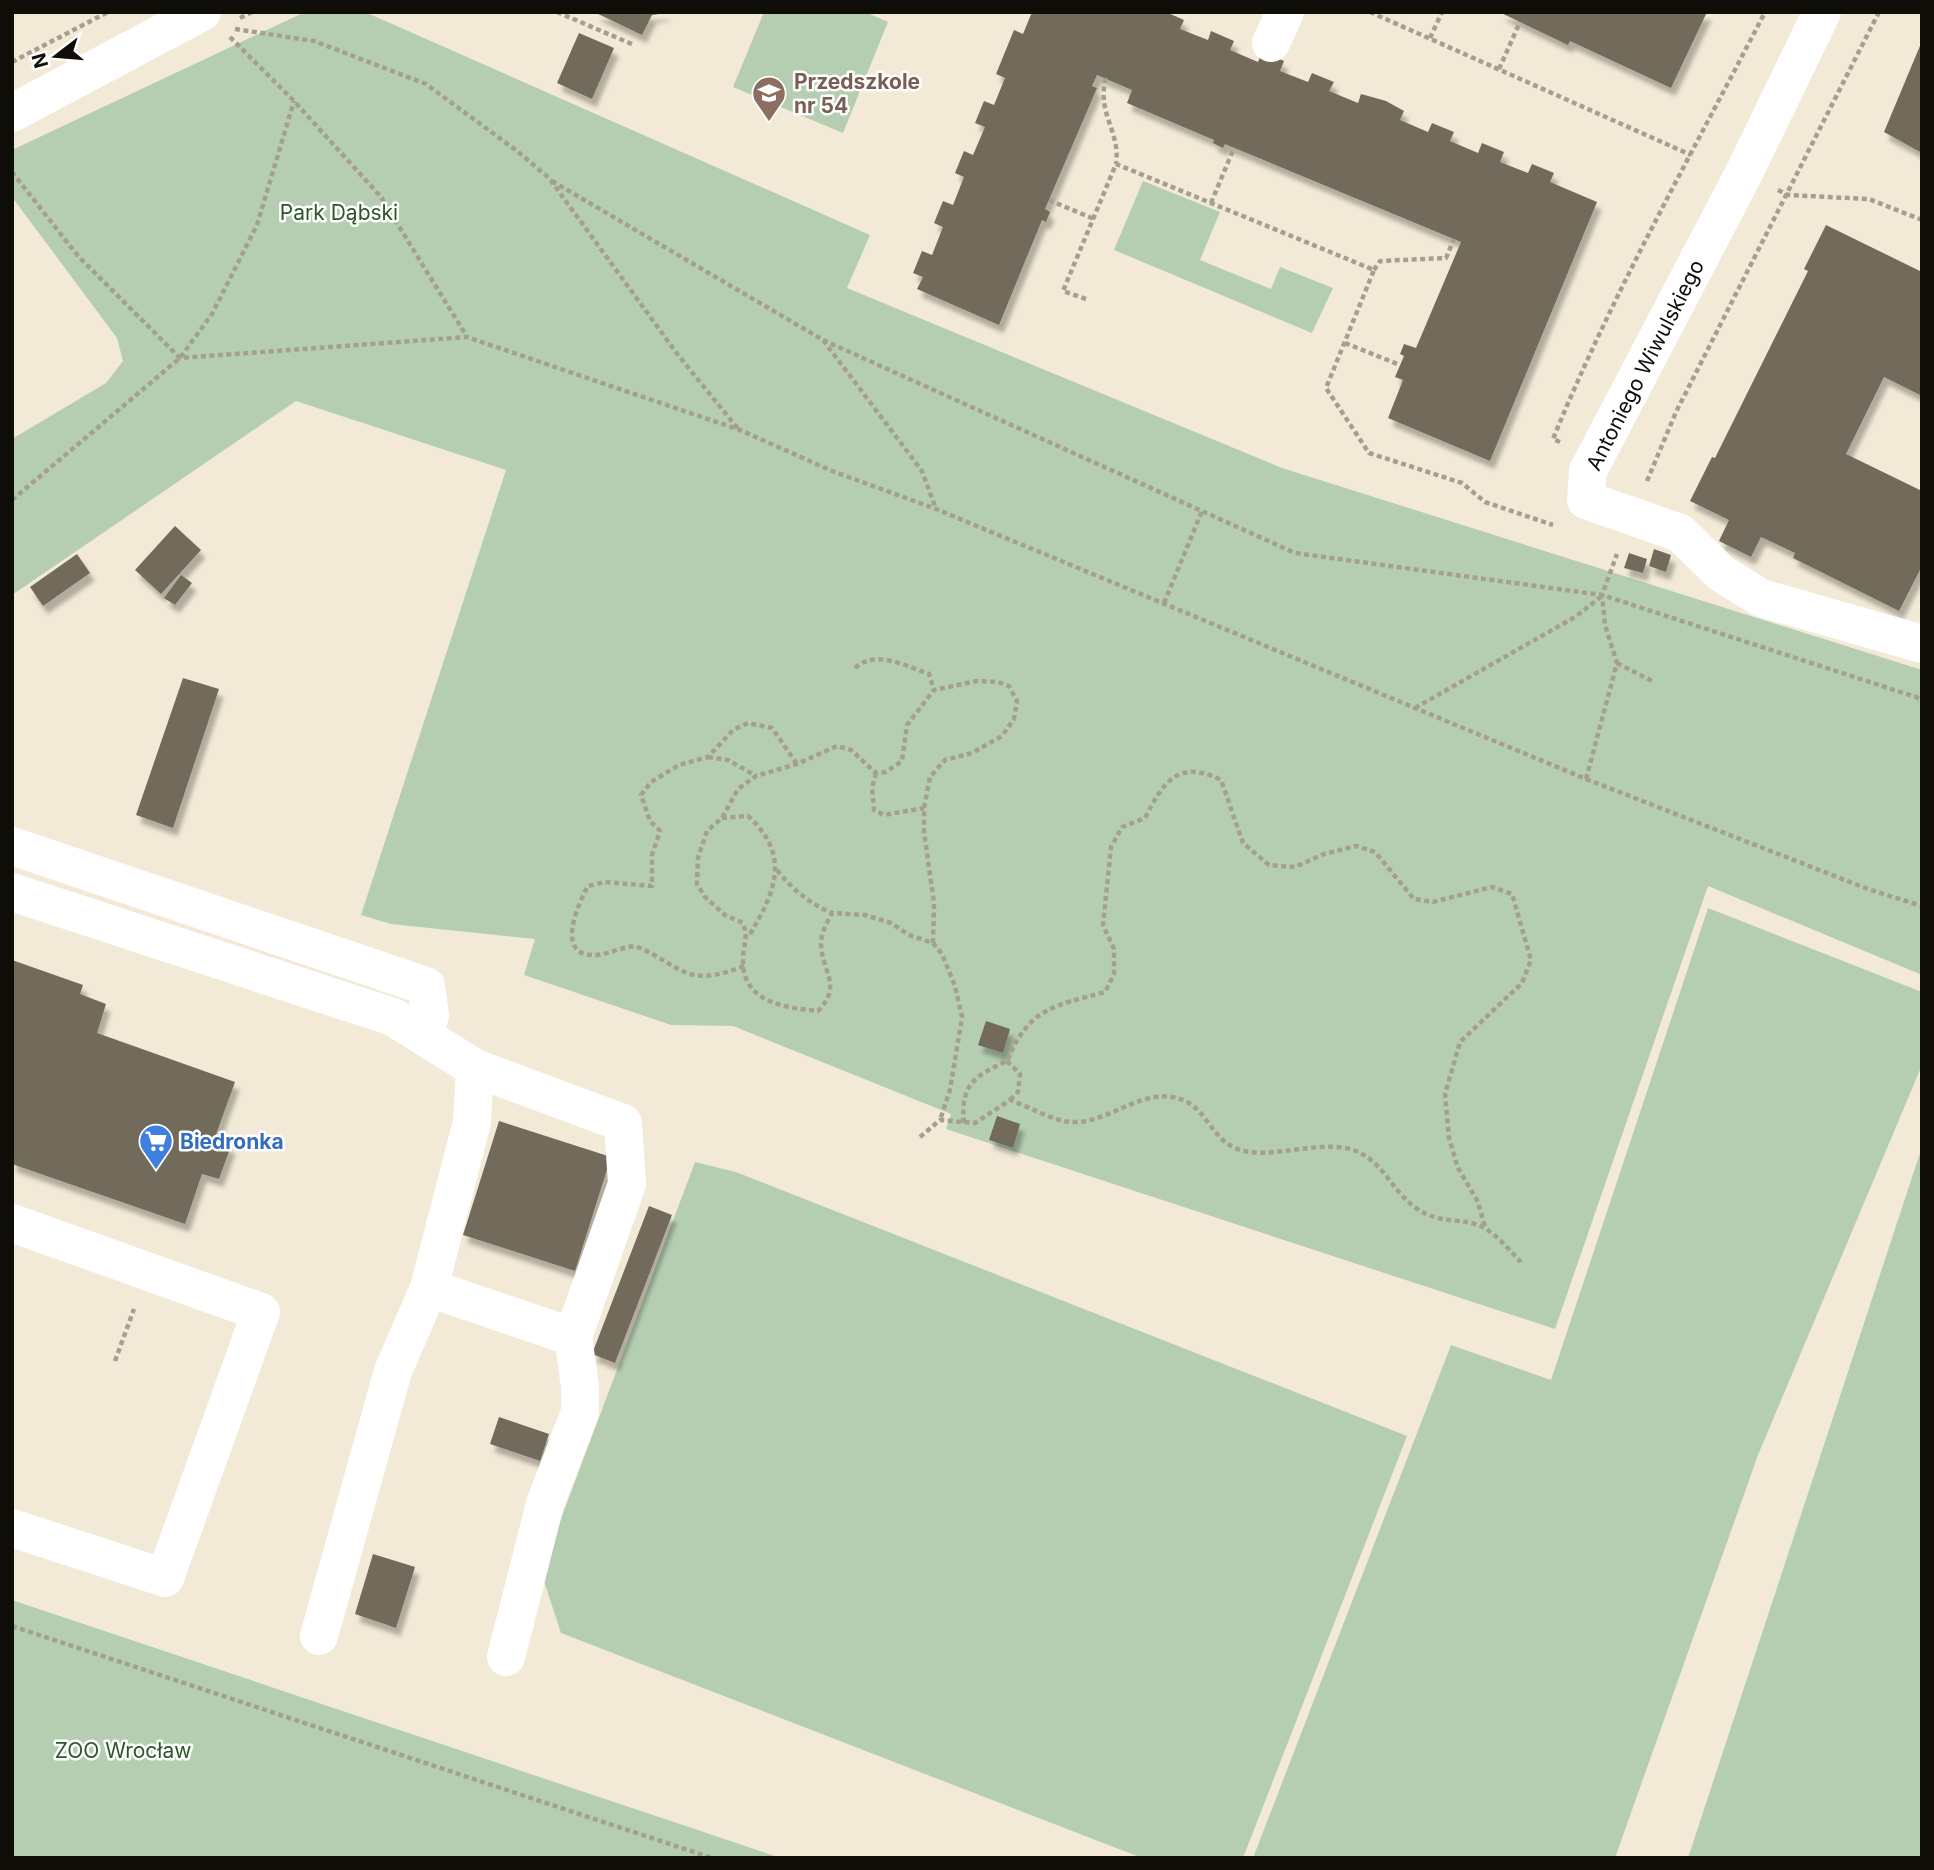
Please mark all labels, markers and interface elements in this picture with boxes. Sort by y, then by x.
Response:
north arrow [21,21,91,91]
text: N [27,50,53,71]
place label: Przedszkole nr 54 [794,69,920,118]
school or university icon: Przedszkole nr 54 [750,74,788,123]
park label: Park Dąbski [280,200,398,225]
street label: Antoniego Wiwulskiego [1581,255,1709,475]
supermarket icon: Biedronka [137,1122,175,1171]
place label: Biedronka [180,1129,284,1154]
park label: ZOO Wrocław [55,1738,191,1763]

